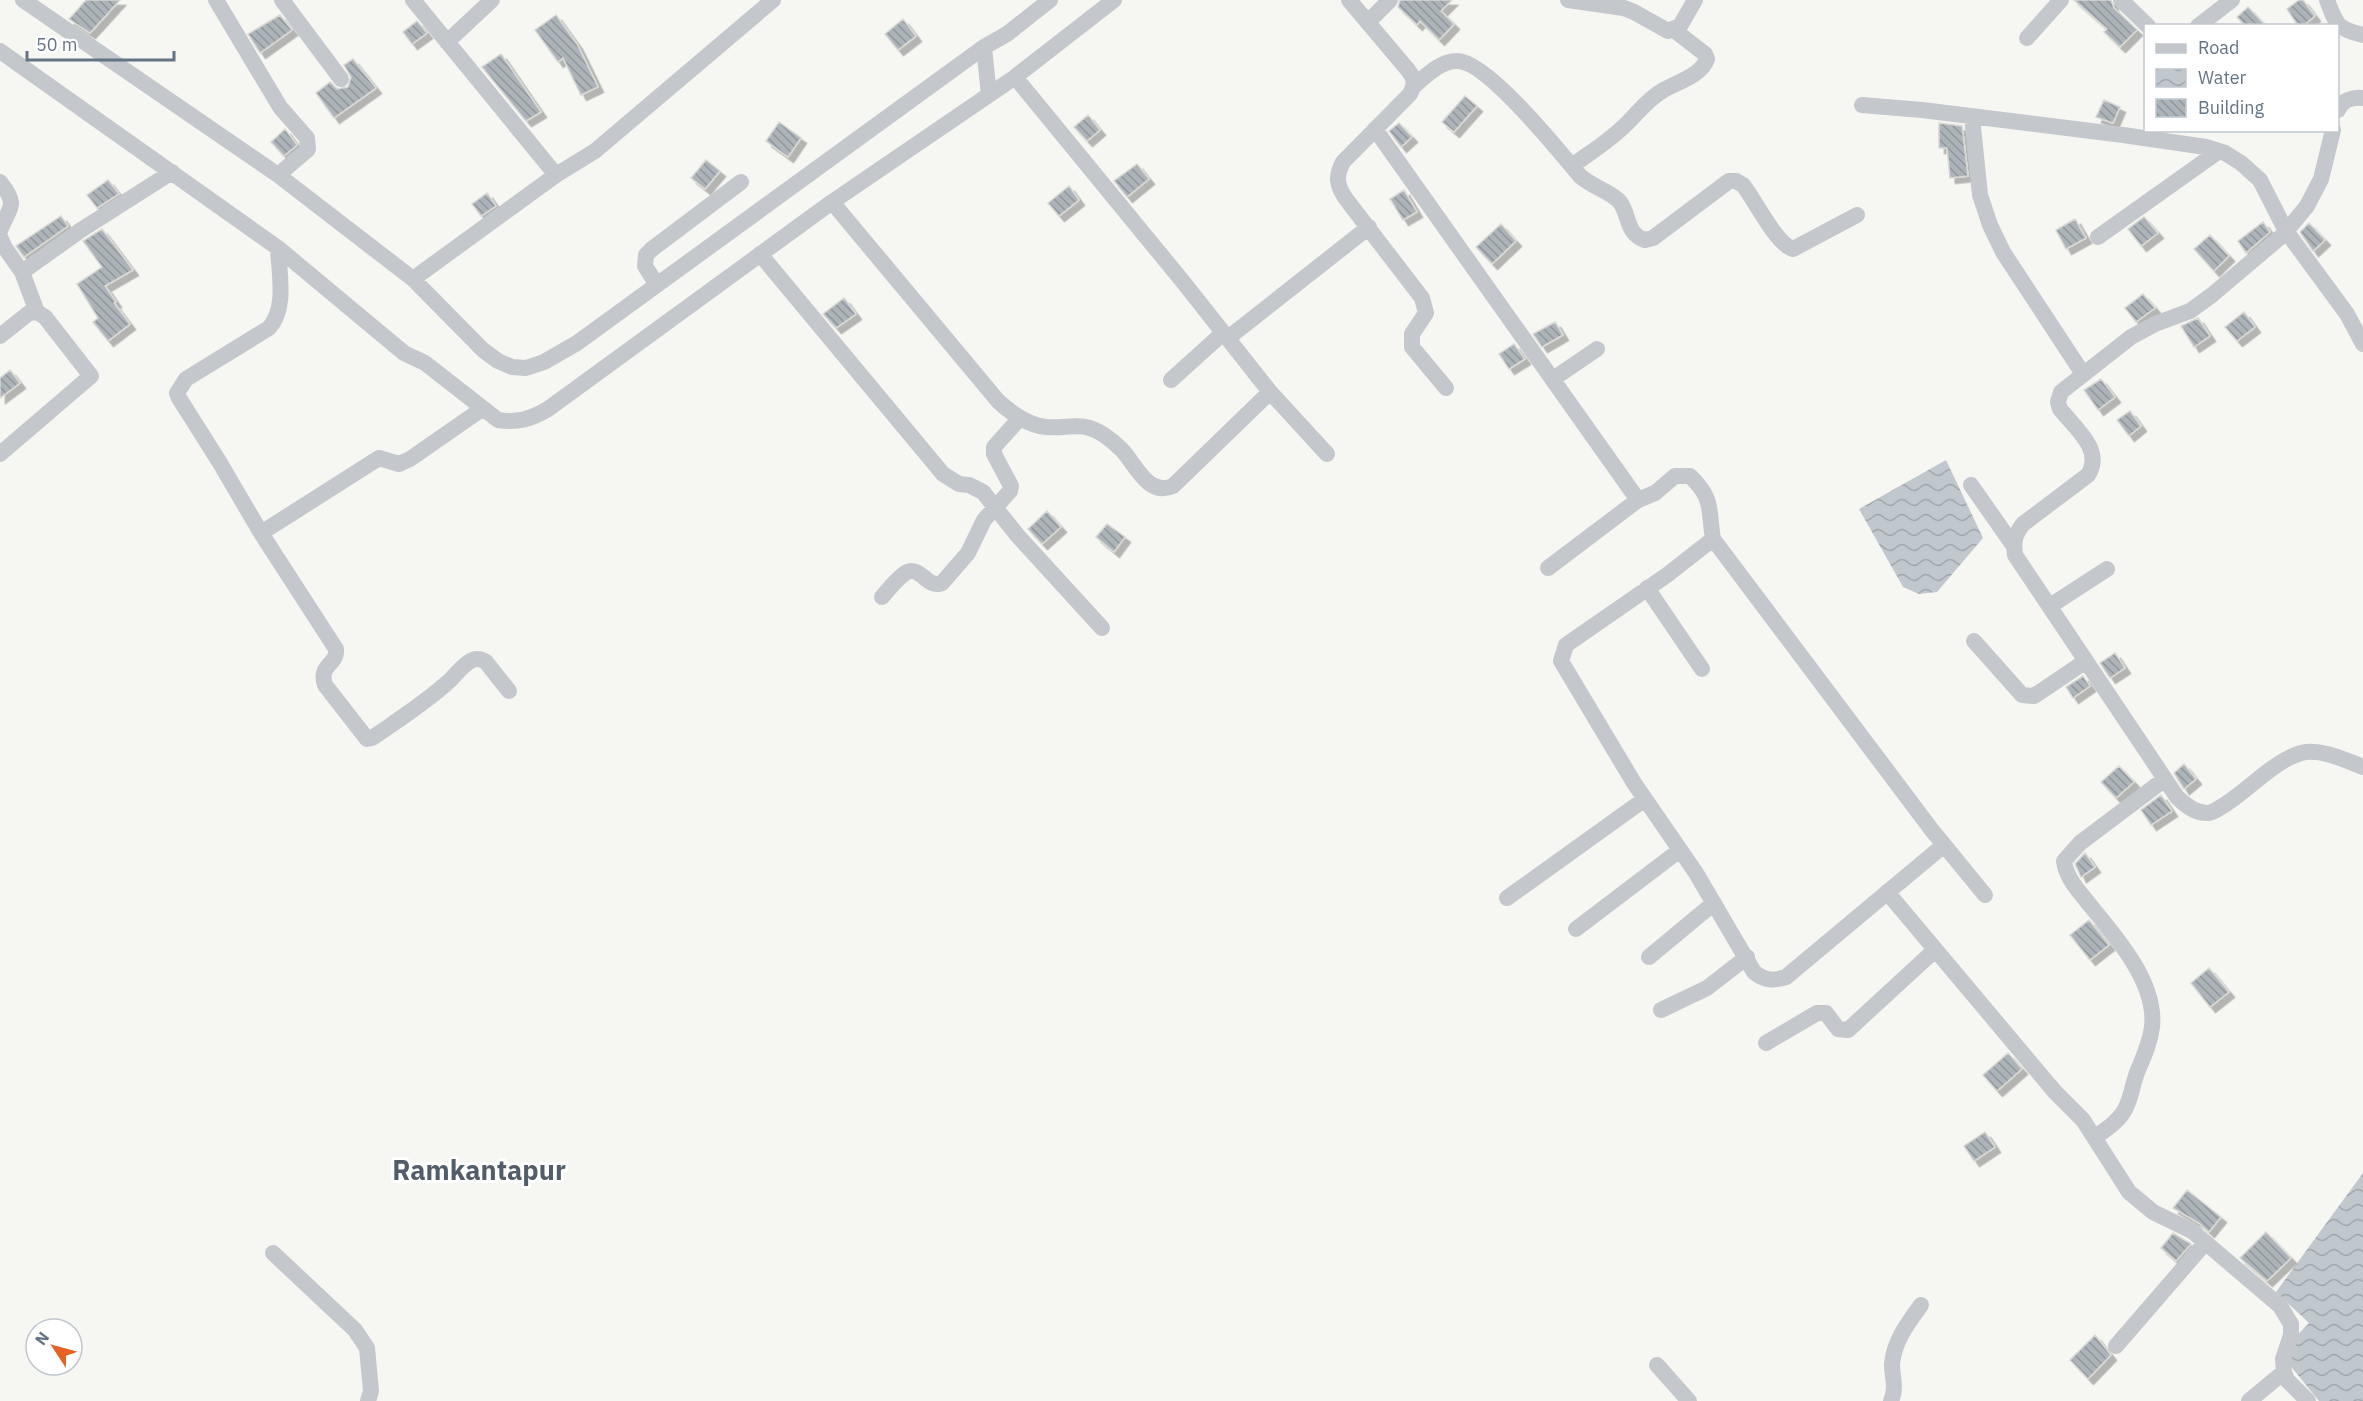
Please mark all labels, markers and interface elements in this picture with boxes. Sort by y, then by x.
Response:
scale bar [27,24,174,62]
legend [2144,24,2339,132]
text: 50 m [36,33,78,56]
text: Road [2198,36,2239,59]
text: Water [2198,66,2247,89]
text: Building [2198,96,2265,119]
district label: Ramkantapur [392,1152,566,1187]
north arrow [24,1317,84,1377]
text: N [30,1328,53,1349]

